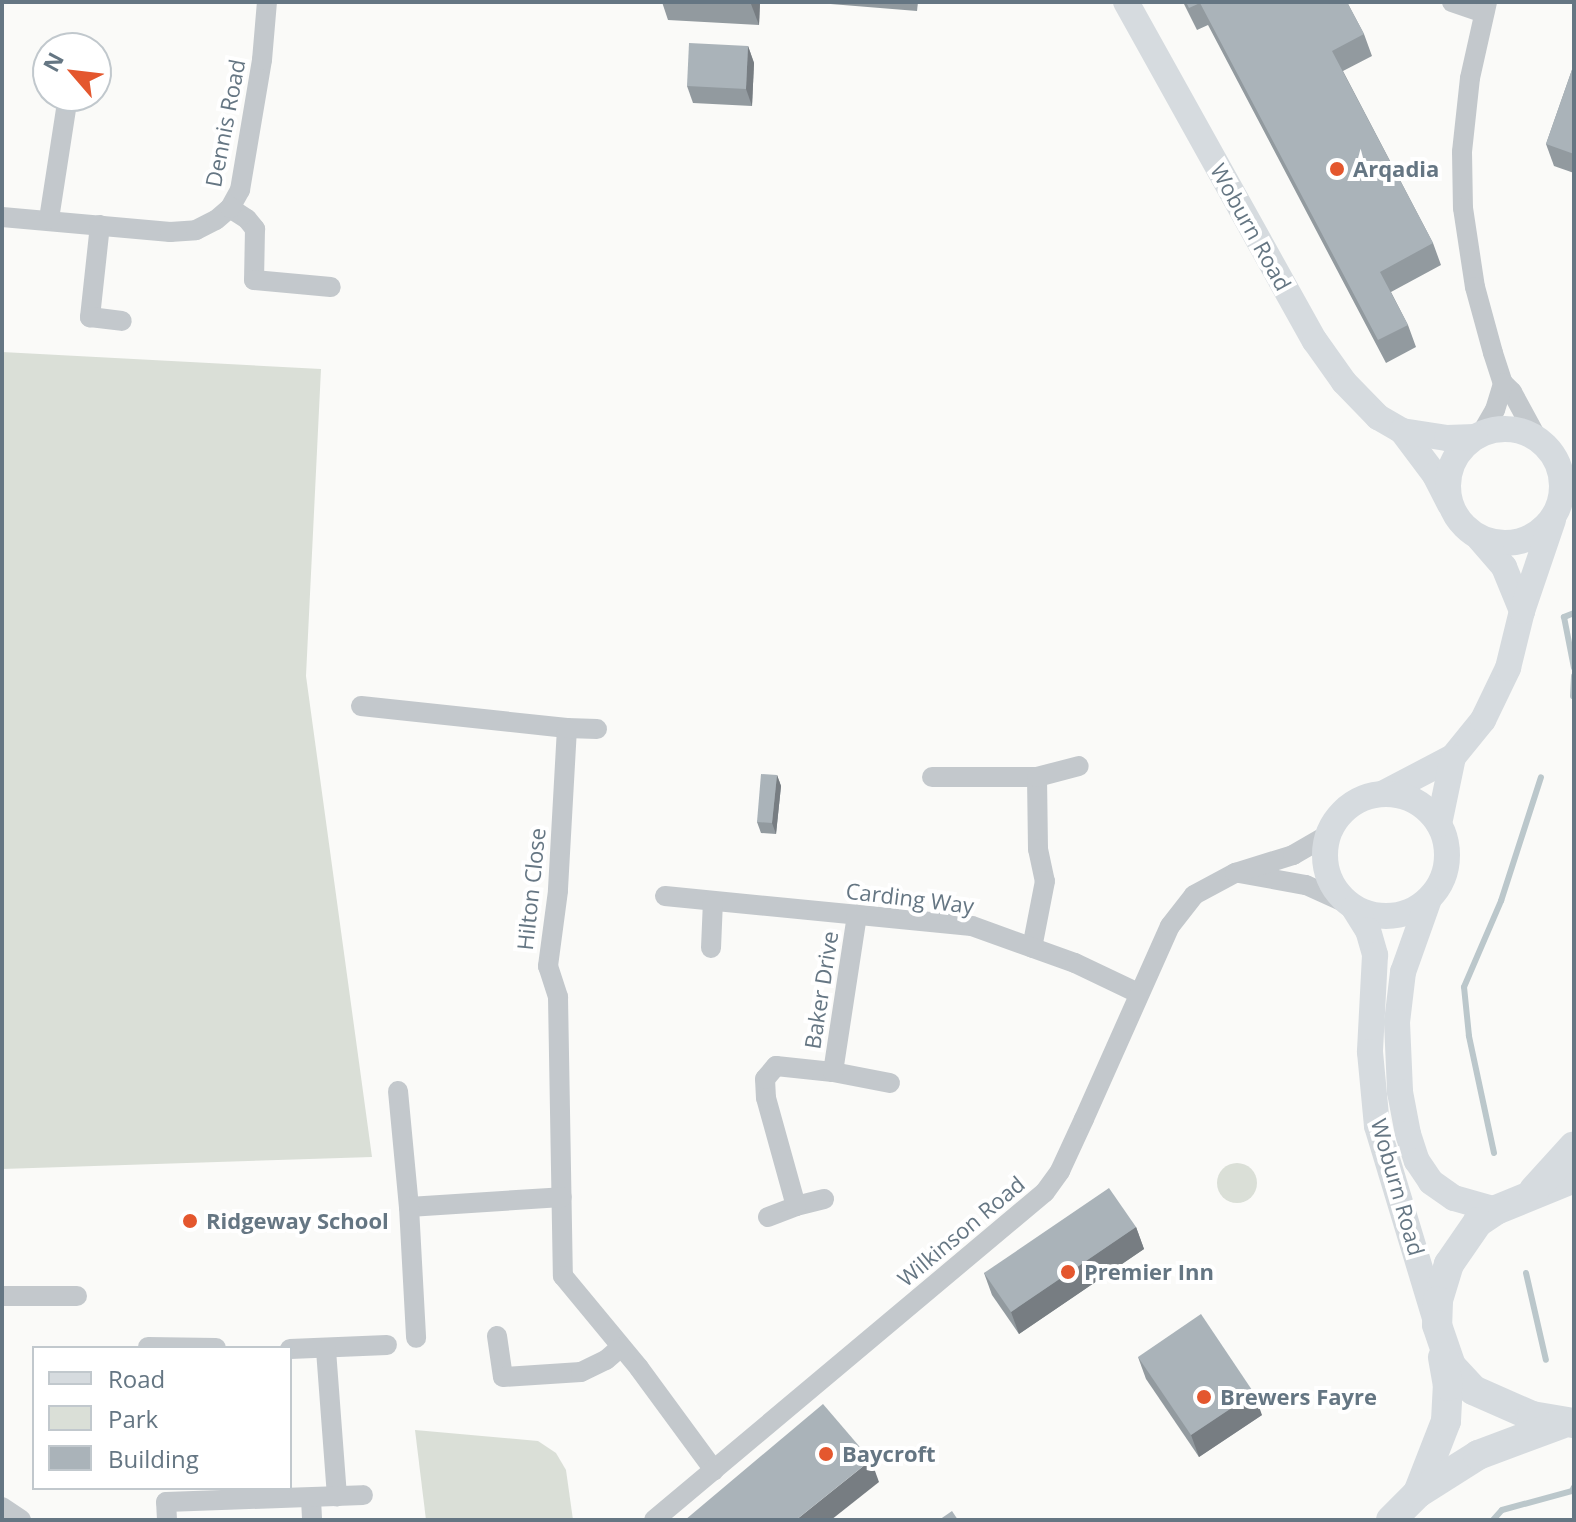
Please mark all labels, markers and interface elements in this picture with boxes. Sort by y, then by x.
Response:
north arrow [32,32,112,112]
text: N [35,47,70,77]
street label: Dennis Road [200,57,250,189]
place label: Arqadia [1353,156,1439,182]
street label: Woburn Road [1205,159,1297,295]
marker: Arqadia [1328,160,1346,178]
street label: Hilton Close [511,826,551,952]
street label: Carding Way [844,877,976,919]
street label: Baker Drive [799,929,843,1051]
street label: Woburn Road [1366,1115,1430,1259]
street label: Wilkinson Road [892,1170,1030,1292]
place label: Ridgeway School [206,1208,389,1234]
marker: Ridgeway School [181,1212,199,1230]
place label: Premier Inn [1084,1259,1214,1285]
marker: Premier Inn [1059,1263,1077,1281]
legend [32,1346,292,1490]
text: Road [108,1362,165,1395]
place label: Brewers Fayre [1220,1384,1377,1410]
marker: Brewers Fayre [1195,1388,1213,1406]
text: Park [108,1402,158,1435]
place label: Baycroft [842,1441,936,1467]
text: Building [108,1442,199,1475]
marker: Baycroft [817,1445,835,1463]

